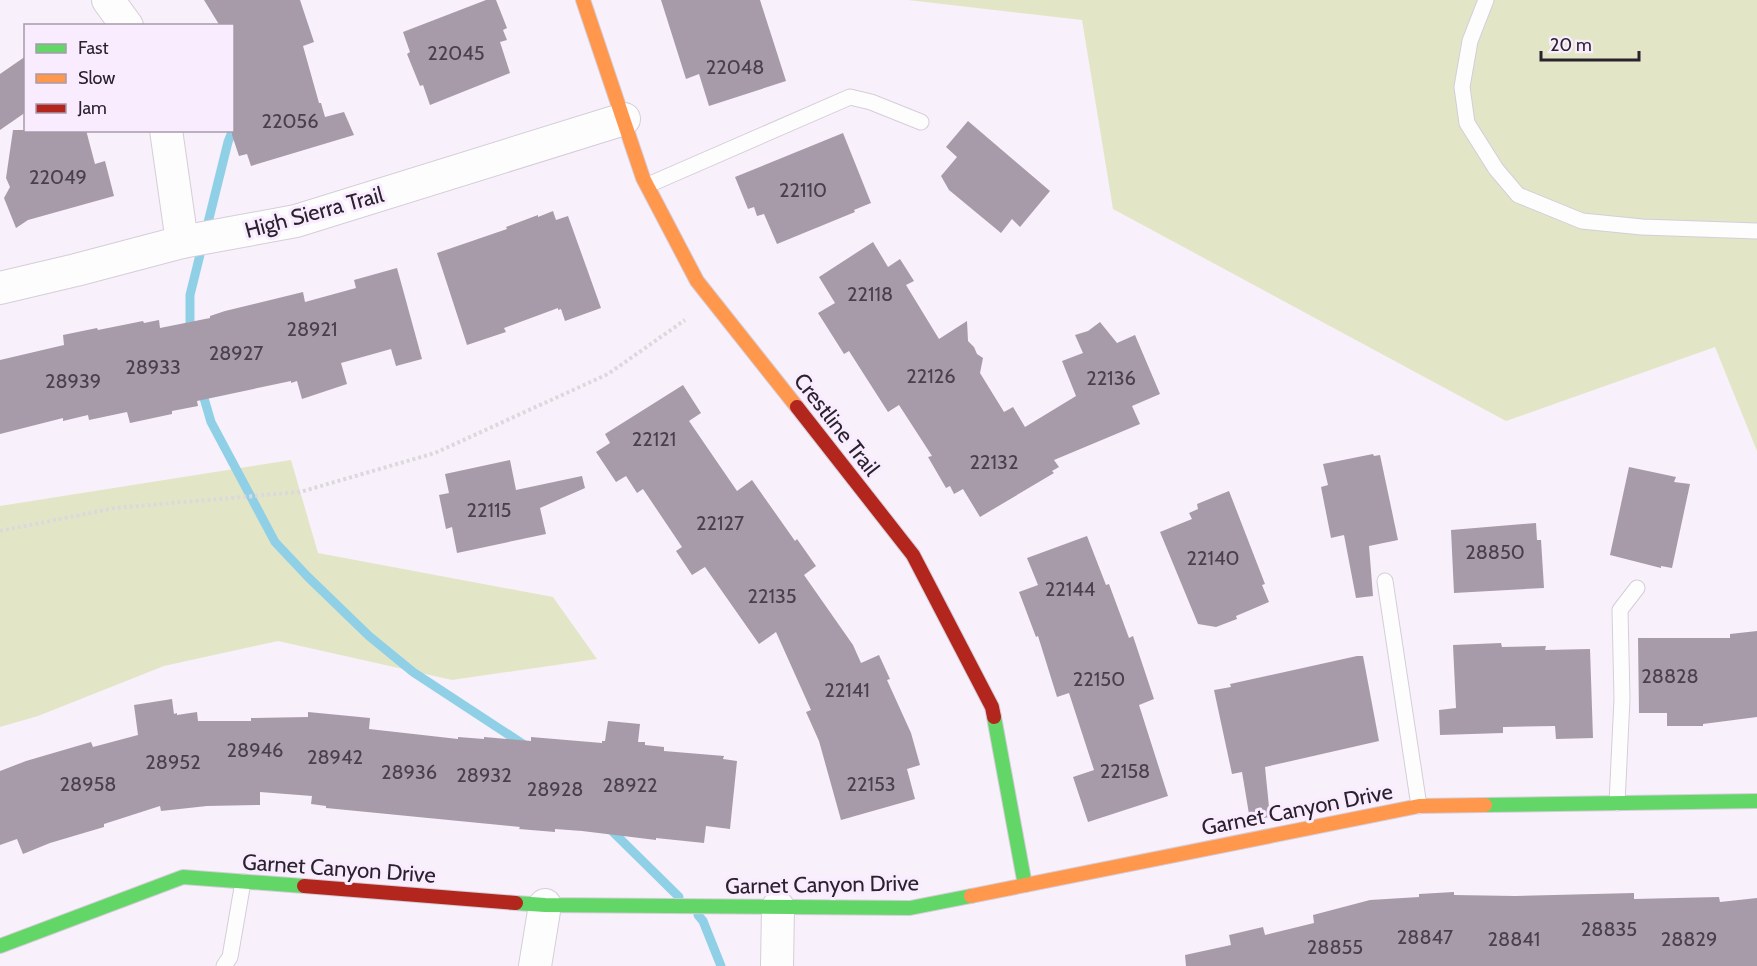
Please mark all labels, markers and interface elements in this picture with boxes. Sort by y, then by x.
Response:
legend [24,24,234,132]
scale bar [1541,24,1638,62]
text: 20 m [1550,34,1592,56]
text: Fast [78,37,109,59]
house number: 22045 [427,41,485,65]
house number: 22048 [706,55,764,79]
text: Slow [78,67,115,89]
text: Jam [77,97,107,119]
house number: 22056 [261,109,319,133]
house number: 22049 [29,165,87,189]
house number: 22110 [779,178,827,202]
street label: High Sierra Trail [242,181,387,244]
house number: 22118 [847,282,893,306]
house number: 28921 [287,317,337,341]
house number: 28927 [209,341,263,365]
house number: 28933 [125,355,181,379]
house number: 22126 [906,364,956,388]
house number: 22136 [1086,366,1136,390]
street label: Crestline Trail [788,367,886,482]
house number: 28939 [45,369,101,393]
house number: 22121 [632,427,676,451]
house number: 22132 [970,450,1018,474]
house number: 22115 [467,498,511,522]
house number: 22127 [696,511,744,535]
house number: 28850 [1465,540,1525,564]
house number: 22140 [1187,546,1240,570]
house number: 22144 [1045,577,1096,601]
house number: 22135 [747,584,797,608]
house number: 28828 [1641,664,1699,688]
house number: 22150 [1073,667,1125,691]
house number: 22141 [824,678,870,702]
house number: 28946 [227,738,283,762]
house number: 28942 [307,745,363,769]
house number: 28952 [145,750,201,774]
house number: 22158 [1100,759,1150,783]
house number: 28936 [381,760,437,784]
house number: 28932 [456,763,512,787]
house number: 28958 [60,772,116,796]
house number: 22153 [846,772,896,796]
house number: 28922 [603,773,657,797]
house number: 28928 [527,777,583,801]
street label: Garnet Canyon Drive [1199,778,1395,841]
street label: Garnet Canyon Drive [241,848,437,889]
street label: Garnet Canyon Drive [725,869,919,900]
house number: 28835 [1581,917,1637,941]
house number: 28847 [1397,925,1453,949]
house number: 28841 [1488,927,1540,951]
house number: 28829 [1661,927,1717,951]
house number: 28855 [1307,935,1363,959]

